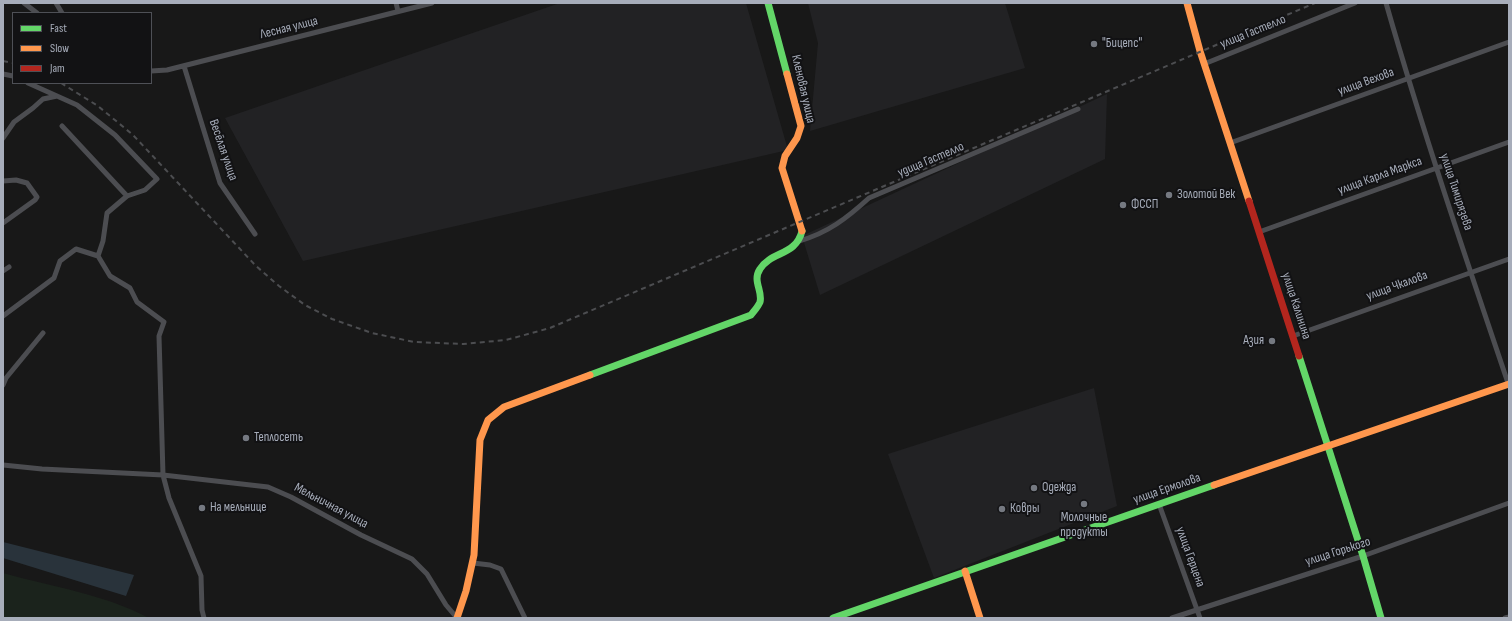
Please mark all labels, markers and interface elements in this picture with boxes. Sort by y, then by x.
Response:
legend [12,12,152,84]
street label: улица Гастелло [1218,12,1288,52]
street label: Лесная улица [259,13,319,43]
text: Fast [50,21,67,36]
place label: "Бицепс" [1102,36,1142,52]
marker: "Бицепс" [1089,39,1099,49]
text: Slow [50,41,69,56]
street label: Кленовая улица [788,53,818,125]
text: Jam [50,61,65,76]
street label: улица Вехова [1336,65,1396,99]
street label: Весёлая улица [205,117,241,183]
street label: удица Гастелло [895,139,967,181]
street label: улица Тимирязева [1436,152,1476,232]
street label: улица Карла Маркса [1336,154,1424,198]
place label: Золотой Век [1177,187,1235,203]
marker: Золотой Век [1164,190,1174,200]
place label: ФССП [1131,197,1158,213]
marker: ФССП [1118,200,1128,210]
street label: улица Чкалова [1364,268,1430,304]
street label: улица Калинина [1278,271,1314,341]
place label: Азия [1243,333,1264,349]
marker: Азия [1267,336,1277,346]
place label: Теплосеть [254,430,303,446]
marker: Теплосеть [241,433,251,443]
street label: улица Ермолова [1131,470,1203,508]
street label: Мельничная улица [291,480,371,532]
place label: Одежда [1042,480,1076,496]
marker: Одежда [1029,483,1039,493]
marker: Молочные продукты [1079,499,1089,509]
place label: На мельнице [210,500,266,516]
place label: Ковры [1010,501,1039,517]
marker: На мельнице [197,503,207,513]
marker: Ковры [997,504,1007,514]
place label: Молочные продукты [1060,510,1108,541]
street label: улица Герцена [1172,525,1208,589]
street label: улица Горького [1303,534,1373,570]

